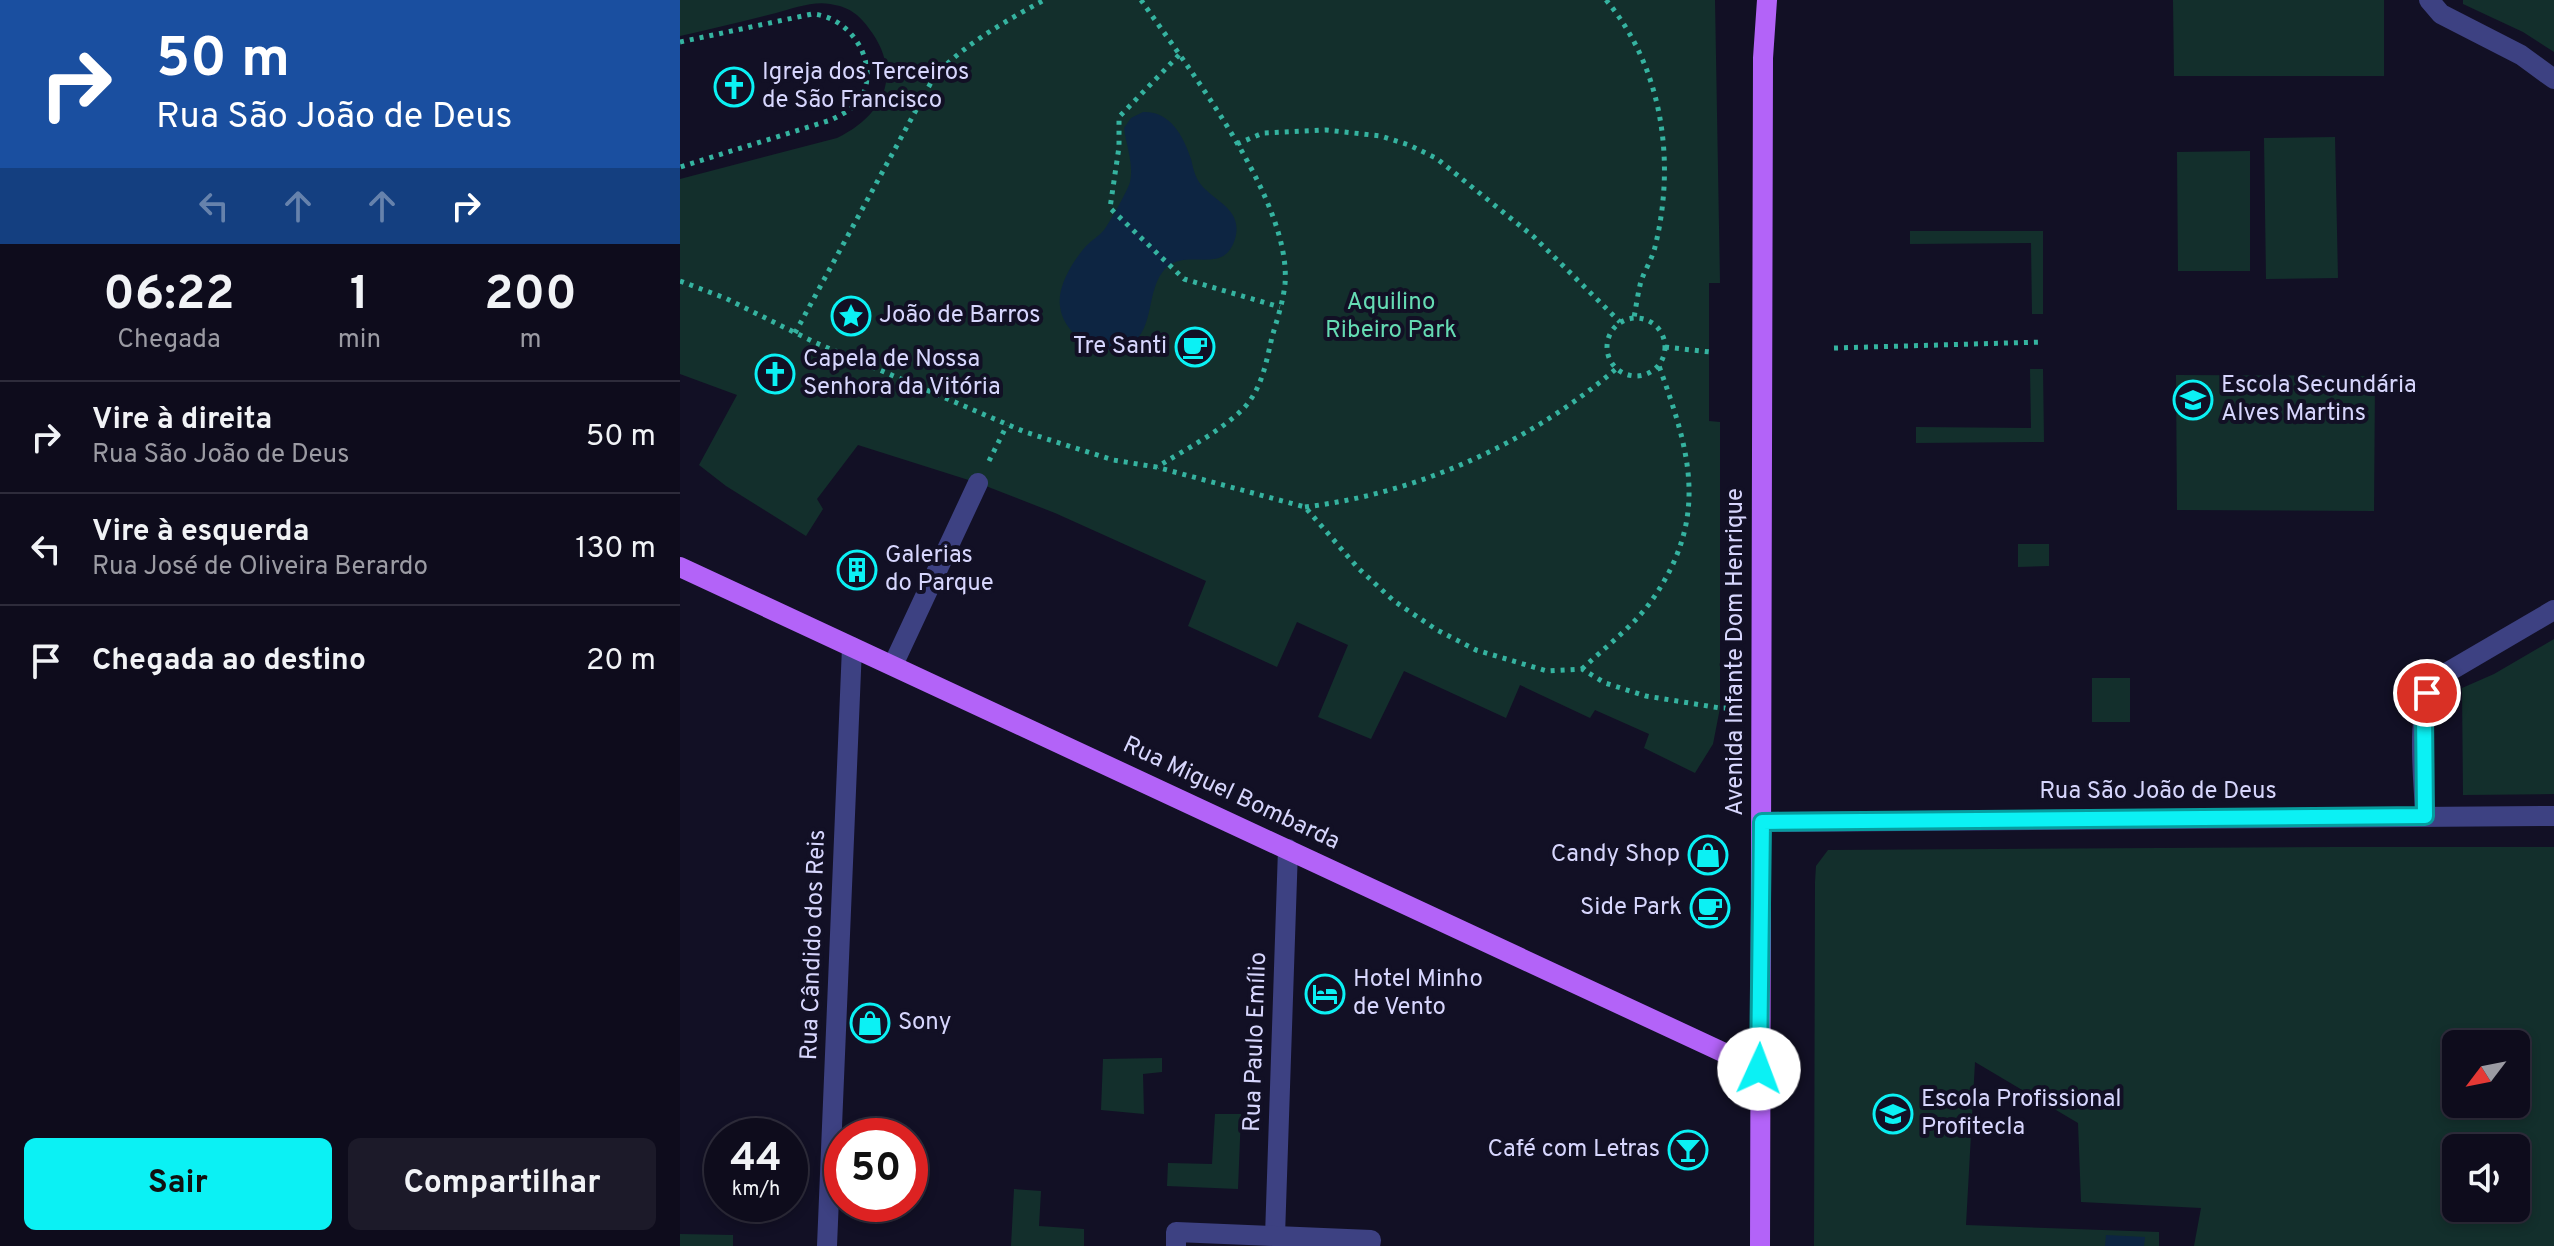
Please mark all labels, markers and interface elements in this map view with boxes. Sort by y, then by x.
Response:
text: 50 m [156,26,290,96]
icon: right [24,32,128,136]
place label: Igreja dos Terceiros de São Francisco [762,58,969,116]
church icon: Igreja dos Terceiros de São Francisco [713,66,755,108]
text: Rua São João de Deus [156,95,512,141]
icon: left [192,184,236,228]
icon: ahead [276,184,320,228]
icon: ahead [360,184,404,228]
icon: right [444,184,488,228]
text: 06:22 [103,266,235,326]
text: 1 [350,266,369,326]
text: 200 [484,266,577,326]
park label: Aquilino Ribeiro Park [1325,288,1457,346]
place icon: João de Barros [830,295,872,337]
place label: João de Barros [879,301,1040,331]
text: Chegada [117,324,221,357]
text: min [338,324,381,357]
text: m [519,324,542,357]
cafe icon: Tre Santi [1174,326,1216,368]
place label: Tre Santi [1073,332,1167,362]
place label: Capela de Nossa Senhora da Vitória [803,345,1001,403]
church icon: Capela de Nossa Senhora da Vitória [754,353,796,395]
place label: Escola Secundária Alves Martins [2221,371,2417,429]
school or university icon: Escola Secundária Alves Martins [2172,379,2214,421]
text: Vire à direita [92,402,272,439]
icon: right [24,415,68,459]
text: 50 m [586,419,656,456]
text: Rua São João de Deus [92,439,349,472]
street label: Avenida Infante Dom Henrique [1721,488,1751,816]
text: Vire à esquerda [92,514,309,551]
icon: left [24,527,68,571]
text: 130 m [575,531,656,568]
place label: Galerias do Parque [885,541,994,599]
building icon: Galerias do Parque [836,549,878,591]
text: Rua José de Oliveira Berardo [92,551,428,584]
icon: arrive [24,639,68,683]
text: Chegada ao destino [92,643,366,680]
text: 20 m [586,643,656,680]
pin [2393,659,2461,727]
icon: arrive [2405,671,2449,715]
street label: Rua Miguel Bombarda [1118,731,1344,857]
street label: Rua São João de Deus [2039,777,2277,807]
street label: Rua Cândido dos Reis [795,829,833,1061]
shop icon: Candy Shop [1687,834,1729,876]
place label: Candy Shop [1551,840,1680,870]
cafe icon: Side Park [1689,887,1731,929]
place label: Side Park [1580,893,1682,923]
street label: Rua Paulo Emílio [1238,951,1274,1133]
place label: Hotel Minho de Vento [1353,965,1483,1023]
hotel icon: Hotel Minho de Vento [1304,973,1346,1015]
shop icon: Sony [849,1002,891,1044]
place label: Sony [898,1008,951,1038]
position arrow [1717,1027,1801,1111]
north arrow [2442,1030,2530,1118]
map controls [2442,1030,2530,1222]
place label: Escola Profissional Profitecla [1921,1085,2122,1143]
school or university icon: Escola Profissional Profitecla [1872,1093,1914,1135]
speed limit sign: 50 [824,1118,928,1222]
bar icon: Café com Letras [1667,1129,1709,1171]
button: sound [2442,1134,2530,1222]
text: 44 [730,1135,782,1185]
place label: Café com Letras [1488,1135,1660,1165]
button: Sair [24,1138,332,1230]
button: Compartilhar [348,1138,656,1230]
text: km/h [732,1177,780,1203]

